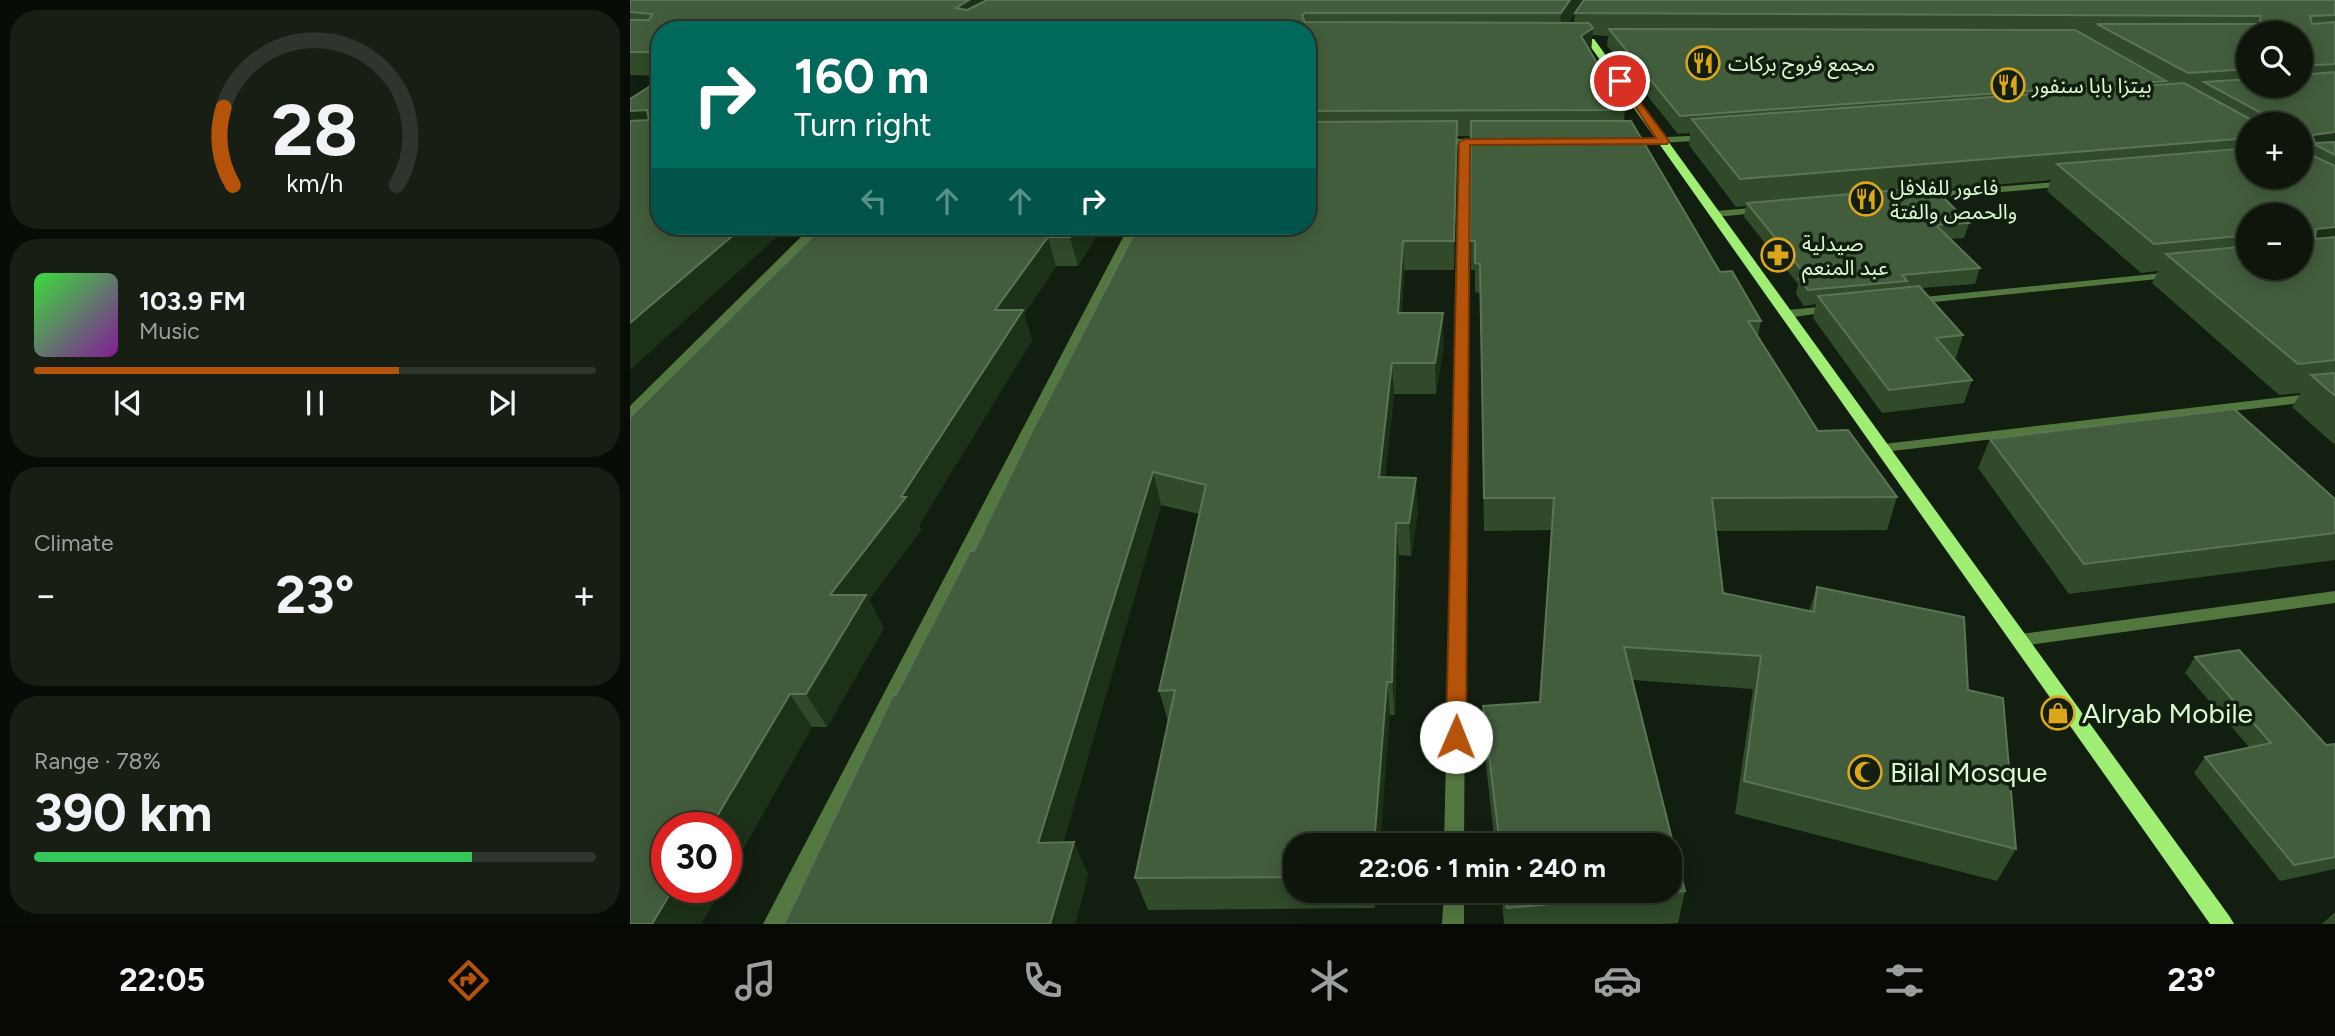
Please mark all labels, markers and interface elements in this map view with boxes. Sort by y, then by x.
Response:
map controls [2236,21,2313,280]
button: search [2236,21,2313,98]
restaurant icon: مجمع فروج بركات [1684,44,1722,82]
text: 160 m [794,46,929,105]
icon: right [679,49,770,140]
pin [1590,51,1650,111]
place label: مجمع فروج بركات [1728,51,1875,79]
icon: arrive [1601,62,1639,100]
restaurant icon: بيتزا بابا سنفور [1989,66,2027,104]
place label: بيتزا بابا سنفور [2031,73,2152,98]
text: 28 [272,87,358,174]
text: Turn right [794,106,932,144]
button: + [2236,112,2313,189]
text: km/h [286,168,344,198]
place label: فاعور للفلافل والحمص والفتة [1890,175,2017,224]
restaurant icon: فاعور للفلافل والحمص والفتة [1847,180,1885,218]
icon: left [855,182,893,220]
icon: ahead [928,182,966,220]
icon: ahead [1001,182,1039,220]
icon: right [1074,182,1112,220]
button: − [2236,203,2313,280]
place label: صيدلية عبد المنعم [1802,231,1889,283]
pharmacy icon: صيدلية عبد المنعم [1759,236,1797,274]
text: 103.9 FM [139,285,246,317]
text: Music [139,317,200,345]
icon: previous [109,384,147,422]
icon: pause [296,384,334,422]
icon: next [483,384,521,422]
text: Climate [34,529,113,557]
text: 23° [276,564,354,626]
text: − [34,572,58,618]
text: + [572,572,596,618]
shop icon: Alryab Mobile [2039,694,2077,732]
place label: Alryab Mobile [2082,696,2253,730]
position arrow [1419,700,1493,774]
text: Range · 78% [34,747,161,775]
mosque icon: Bilal Mosque [1846,753,1884,791]
place label: Bilal Mosque [1890,755,2047,789]
text: 390 km [34,782,212,844]
speed limit sign: 30 [651,812,742,903]
text: 22:06 · 1 min · 240 m [1359,852,1606,884]
icon: directions [444,956,493,1005]
icon: music [731,956,780,1005]
icon: phone [1018,956,1067,1005]
icon: climate [1305,956,1354,1005]
icon: car [1593,956,1642,1005]
icon: filters [1880,956,1929,1005]
text: 22:05 [119,961,205,999]
text: 23° [2167,961,2216,999]

